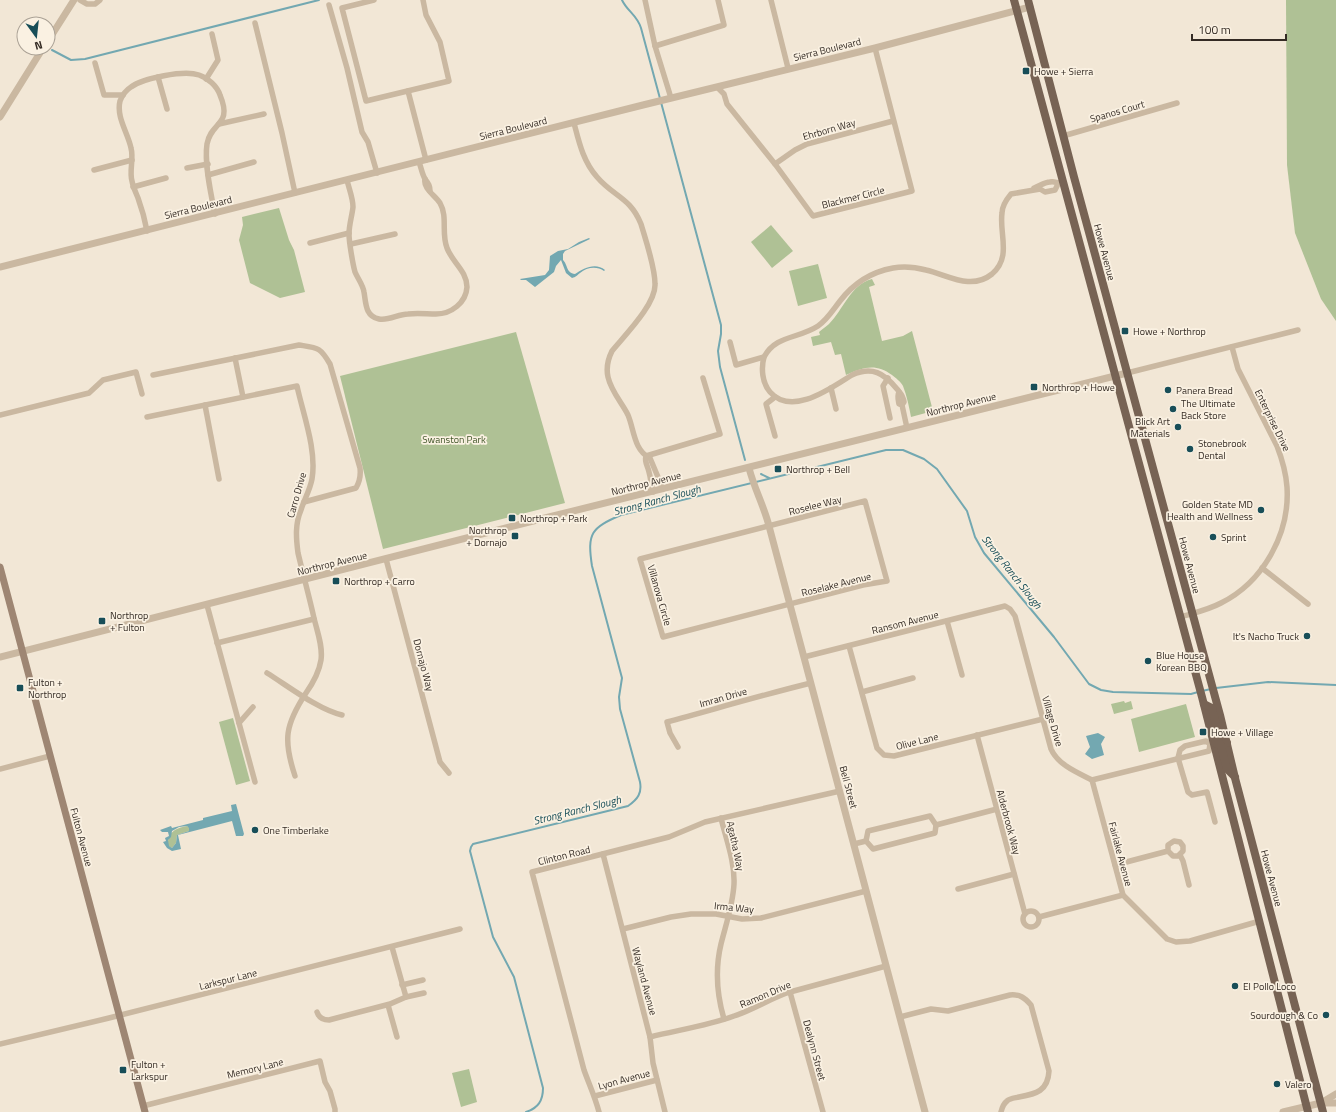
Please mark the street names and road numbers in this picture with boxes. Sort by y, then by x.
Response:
street label: Sierra Boulevard [792,34,863,65]
street label: Spanos Court [1088,96,1147,126]
street label: Sierra Boulevard [478,113,549,144]
street label: Ehrborn Way [801,115,858,144]
street label: Blackmer Circle [820,182,886,213]
street label: Sierra Boulevard [163,192,234,223]
street label: Howe Avenue [1090,222,1119,282]
street label: Enterprise Drive [1251,387,1294,454]
street label: Northrop Avenue [925,389,998,420]
street label: Northrop Avenue [610,468,683,499]
street label: Carro Drive [283,471,310,520]
street label: Roselee Way [787,492,843,519]
street label: Howe Avenue [1175,535,1204,595]
street label: Northrop Avenue [296,548,369,579]
street label: Villanova Circle [644,563,675,627]
street label: Roselake Avenue [800,569,873,600]
street label: Ransom Avenue [870,607,940,638]
street label: Dornajo Way [409,637,438,693]
street label: Imran Drive [698,684,749,711]
street label: Village Drive [1038,694,1067,748]
street label: Olive Lane [894,729,940,754]
street label: Bell Street [836,764,862,811]
street label: Alderbrook Way [993,788,1024,856]
street label: Fulton Avenue [66,806,97,868]
street label: Agatha Way [723,820,748,873]
street label: Fairlake Avenue [1105,820,1136,888]
street label: Clinton Road [536,842,592,869]
street label: Howe Avenue [1257,848,1286,908]
street label: Irma Way [713,898,755,917]
street label: Wayland Avenue [628,945,661,1017]
street label: Larkspur Lane [198,965,259,994]
street label: Ramon Drive [737,977,793,1012]
street label: Dealynn Street [799,1018,830,1083]
street label: Memory Lane [225,1054,285,1083]
street label: Lyon Avenue [596,1065,652,1094]

